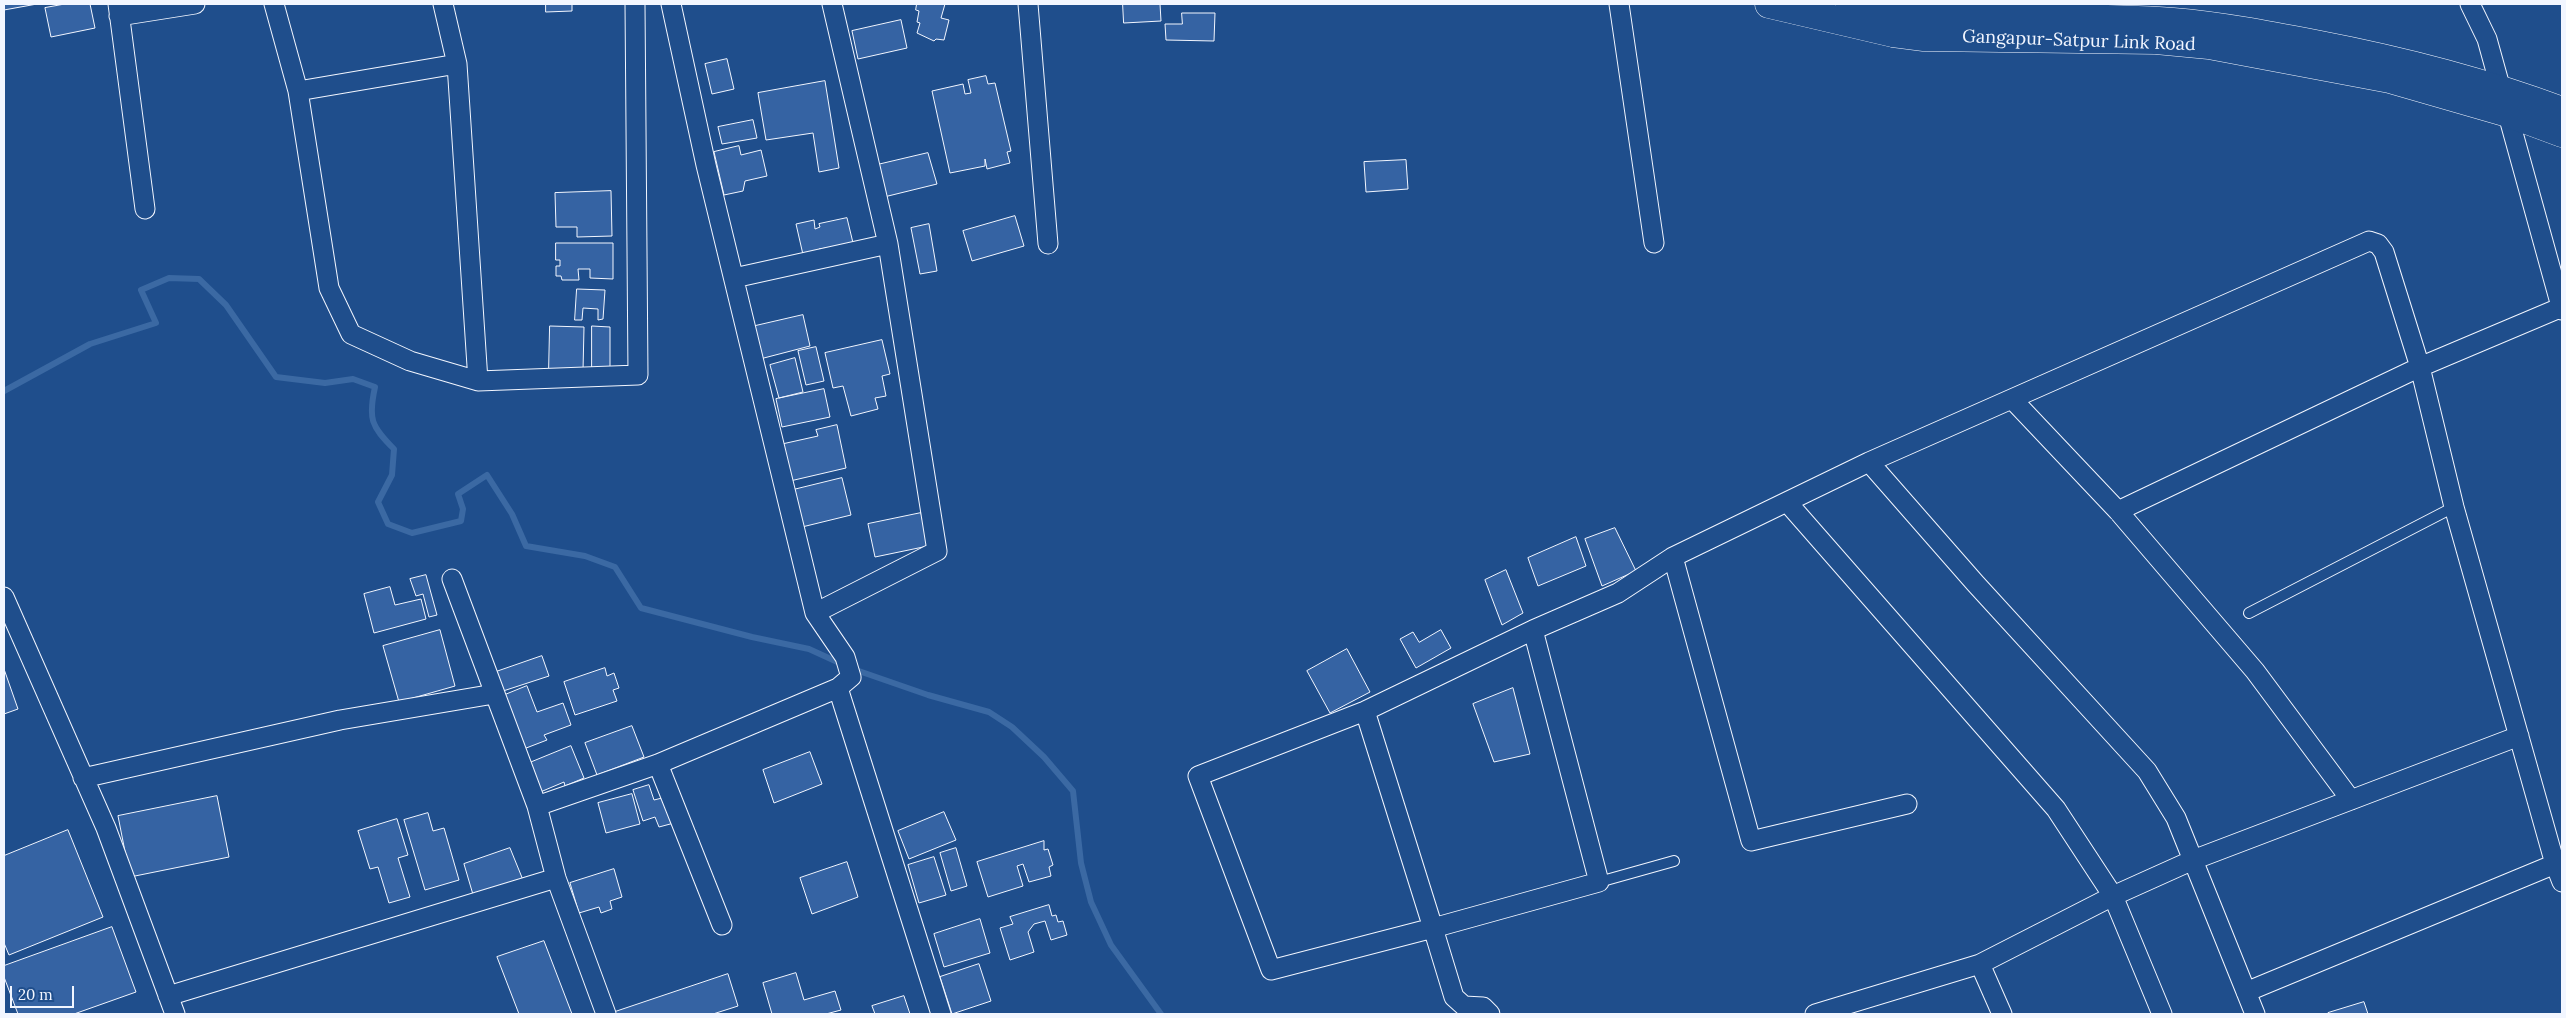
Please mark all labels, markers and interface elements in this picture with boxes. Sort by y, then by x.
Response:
street label: Gangapur-Satpur Link Road [1962,26,2196,56]
scale bar [12,976,76,1008]
text: 20 m [18,985,53,1004]

